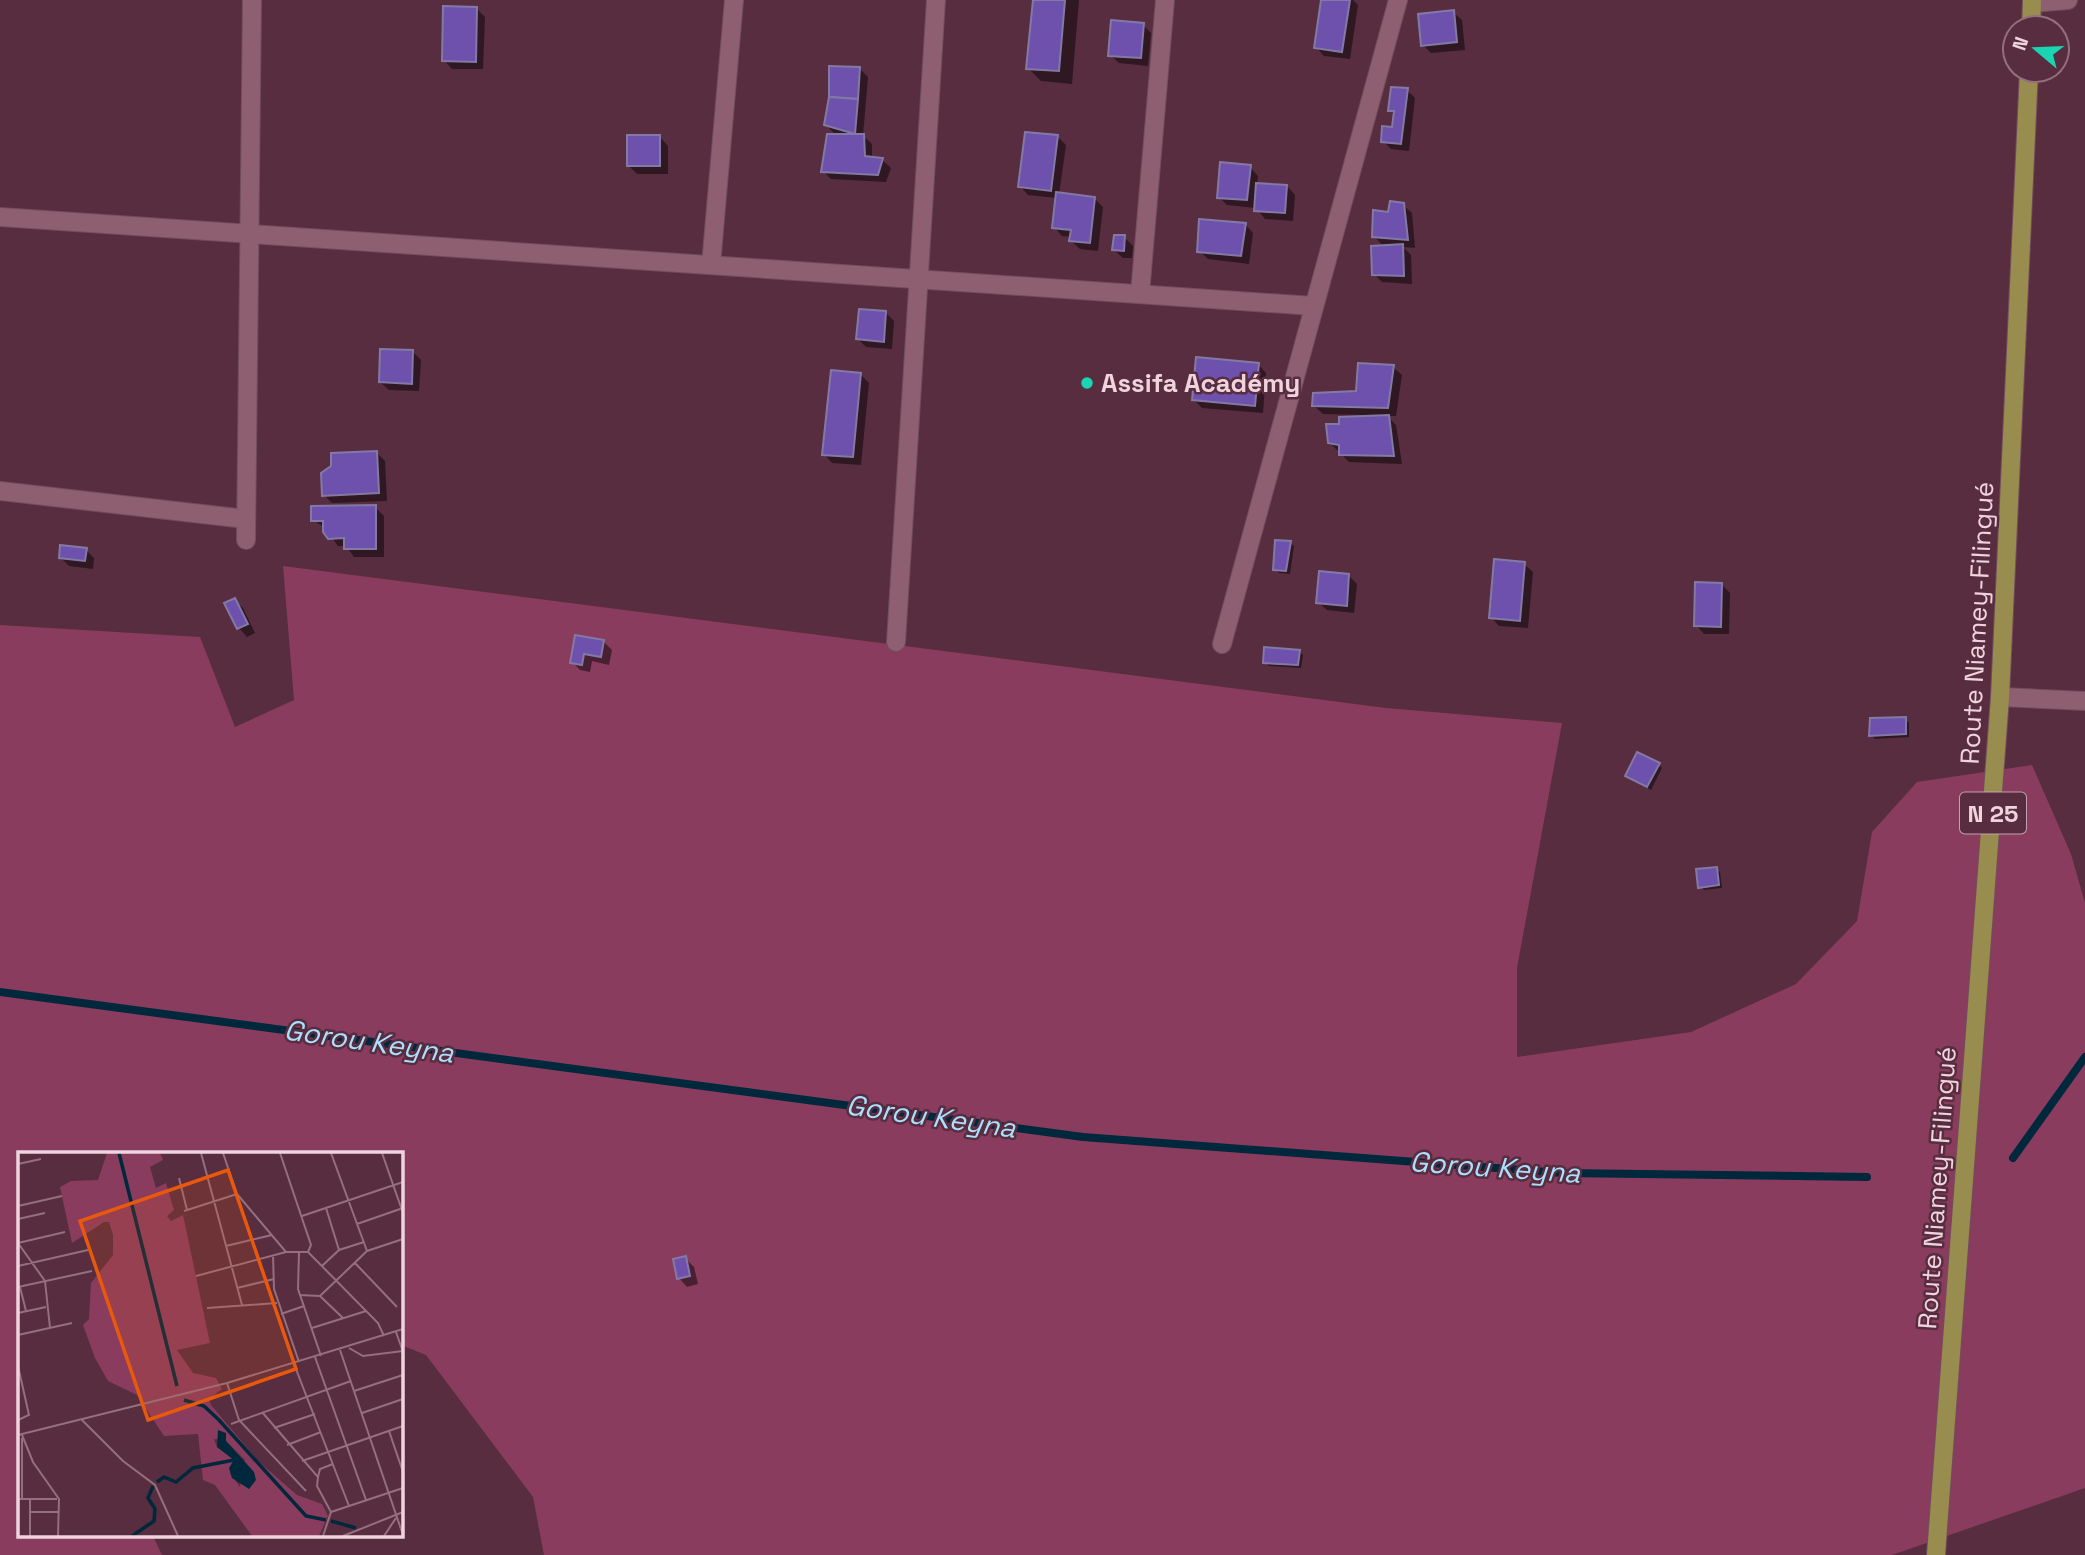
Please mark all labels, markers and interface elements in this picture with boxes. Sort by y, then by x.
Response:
north arrow [2001,14,2071,84]
text: N [2007,34,2034,54]
place label: Assifa Académy [1101,366,1300,400]
marker: Assifa Académy [1079,375,1095,391]
street label: Route Niamey-Filingué [1953,481,2001,765]
road number: N 25 [1960,792,2026,834]
water label: Gorou Keyna [282,1011,457,1071]
street label: Route Niamey-Filingué [1910,1046,1964,1330]
water label: Gorou Keyna [844,1086,1019,1146]
water label: Gorou Keyna [1408,1143,1582,1191]
inset map [18,1152,402,1538]

